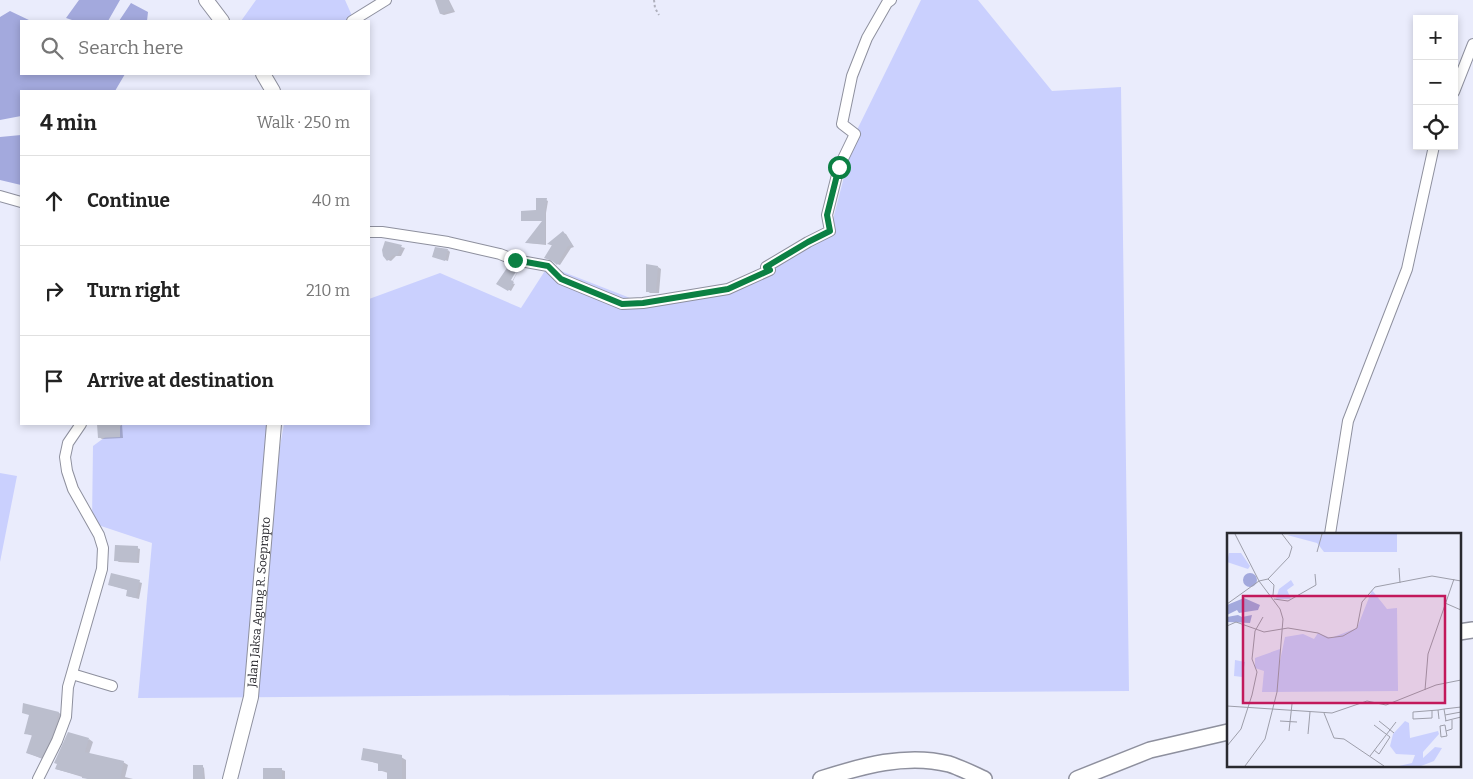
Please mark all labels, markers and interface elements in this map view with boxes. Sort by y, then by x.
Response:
map controls [1413,15,1458,150]
button: + [1413,15,1458,60]
search box [20,20,370,75]
icon: search [38,34,66,62]
text: Search here [78,36,183,59]
button: − [1413,60,1458,105]
button: locate [1413,105,1458,150]
text: 4 min [40,110,97,136]
text: Walk · 250 m [257,113,350,132]
route start [828,156,851,179]
icon: ahead [40,187,68,215]
text: Continue [87,189,170,212]
text: 40 m [312,191,350,210]
route end [504,249,527,272]
icon: right [40,277,68,305]
text: Turn right [87,279,180,302]
text: 210 m [306,281,350,300]
icon: arrive [40,367,68,395]
text: Arrive at destination [87,369,274,392]
street label: Jalan Jaksa Agung R. Soeprapto [245,516,273,689]
inset map [1227,533,1460,766]

